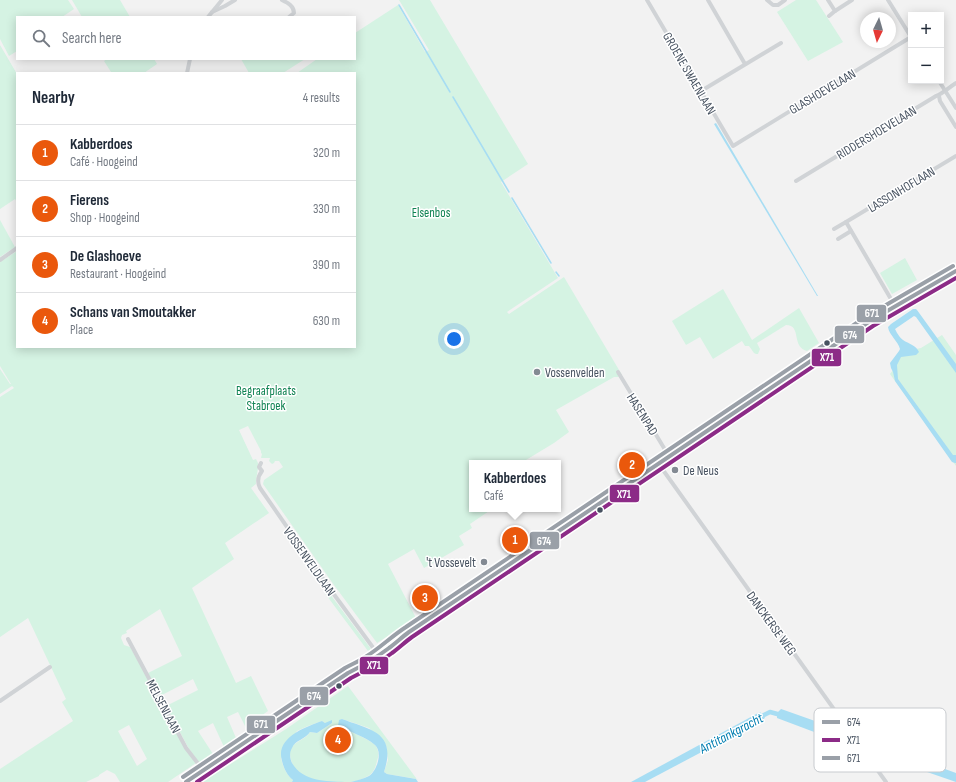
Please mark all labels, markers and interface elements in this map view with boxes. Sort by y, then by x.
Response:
north arrow [860,12,896,48]
map controls [908,12,944,84]
button: + [908,12,944,48]
search box [16,16,356,60]
icon: search [30,27,52,49]
text: Search here [62,29,122,48]
street label: GROENE SWAENLAAN [659,29,719,118]
button: − [908,48,944,84]
street label: GLASHOEVELAAN [786,66,859,118]
text: Nearby [32,88,75,108]
text: 4 results [303,90,340,106]
street label: RIDDERSHOEVELAAN [833,103,920,163]
text: Kabberdoes [70,135,133,154]
text: 1 [42,145,48,161]
text: 320 m [313,145,340,161]
text: Café · Hoogeind [70,154,138,170]
street label: LASSONHOFLAAN [865,164,938,216]
text: Fierens [70,191,109,210]
text: 2 [42,201,48,217]
text: 330 m [313,201,340,217]
park label: Elsenbos [412,205,451,221]
text: Shop · Hoogeind [70,210,140,226]
text: De Glashoeve [70,247,141,266]
text: 3 [42,257,48,273]
text: 390 m [313,257,340,273]
text: Restaurant · Hoogeind [70,266,166,282]
text: Schans van Smoutakker [70,303,196,322]
line badge: 671 [856,304,887,323]
text: 671 [865,307,880,320]
text: 4 [42,313,48,329]
text: 630 m [313,313,340,329]
text: Place [70,322,93,338]
line badge: 674 [834,325,865,344]
your location [444,329,464,349]
text: 674 [843,329,857,342]
unlabelled marker [822,338,832,348]
line badge: X71 [811,348,842,367]
text: X71 [819,351,835,364]
place label: Vossenvelden [545,365,605,381]
marker: Vossenvelden [532,367,542,377]
park label: Begraafplaats Stabroek [236,383,296,414]
street label: HASENPAD [623,390,661,439]
pin: 2 [619,450,645,480]
popup [469,460,561,512]
place label: De Neus [683,463,719,479]
marker: De Neus [670,465,680,475]
text: Kabberdoes [484,469,546,488]
line badge: X71 [609,484,640,503]
text: Café [484,488,504,504]
text: X71 [616,488,632,501]
unlabelled marker [595,505,605,515]
street label: VOSSENVELDLAAN [280,524,339,599]
pin: 1 [502,525,528,555]
line badge: 674 [529,531,560,550]
text: 674 [537,535,551,548]
place label: 't Vossevelt [426,555,476,571]
marker: 't Vossevelt [479,557,489,567]
pin: 3 [412,583,438,613]
street label: DANCKERSE WEG [743,589,800,659]
line badge: X71 [359,656,389,675]
text: X71 [366,659,382,672]
street label: MELSENLAAN [142,677,184,736]
unlabelled marker [334,681,344,691]
line badge: 674 [299,686,329,706]
text: 674 [307,690,321,703]
legend [814,708,946,772]
water label: Antitankgracht [695,709,767,758]
line badge: 671 [246,715,276,734]
text: 674 [847,716,861,729]
text: 671 [254,718,269,731]
pin: 4 [325,725,351,755]
text: X71 [846,734,860,747]
text: 671 [847,752,860,765]

